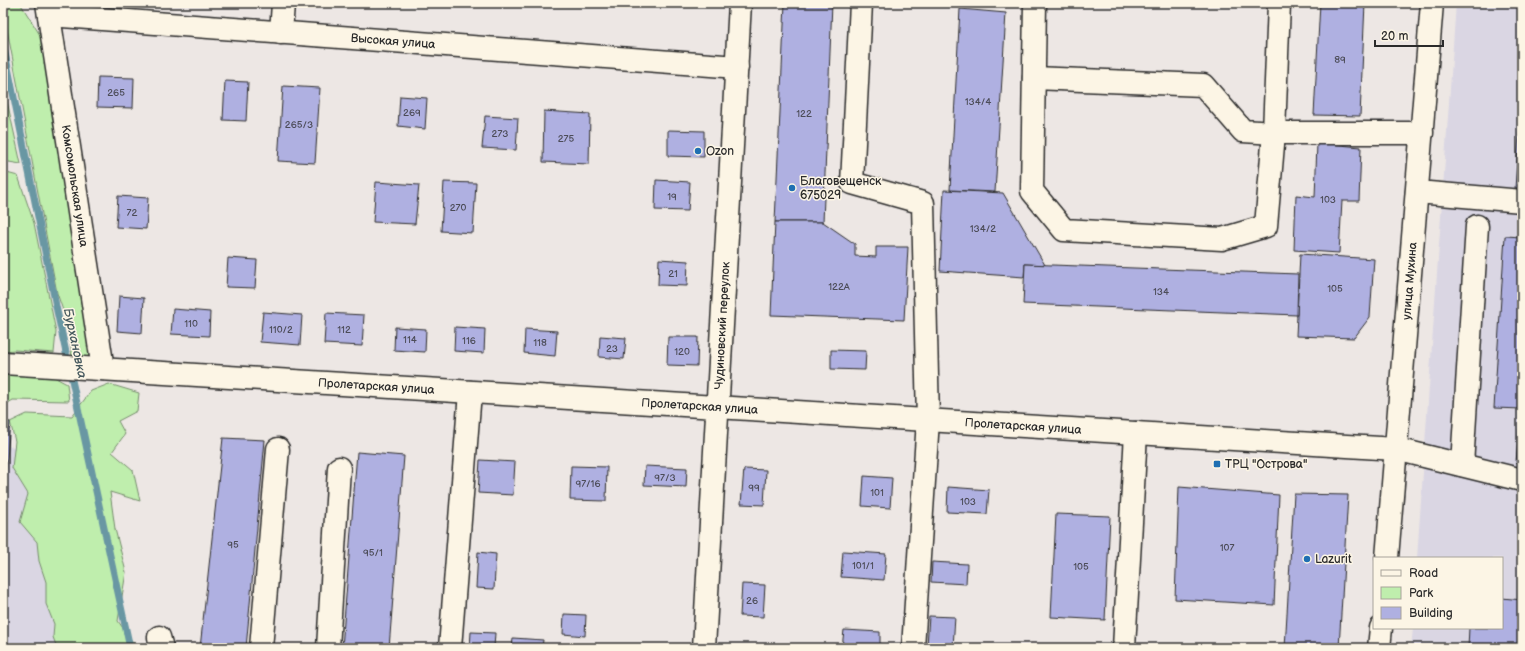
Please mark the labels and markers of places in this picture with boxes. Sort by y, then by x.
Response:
place label: Ozon [706,144,734,159]
marker: Ozon [693,146,703,156]
place label: Благовещенск 675029 [800,174,882,203]
marker: Благовещенск 675029 [787,183,797,193]
place label: ТРЦ "Острова" [1225,457,1307,472]
marker: ТРЦ "Острова" [1212,459,1222,469]
place label: Lazurit [1315,552,1352,567]
marker: Lazurit [1302,554,1312,564]

